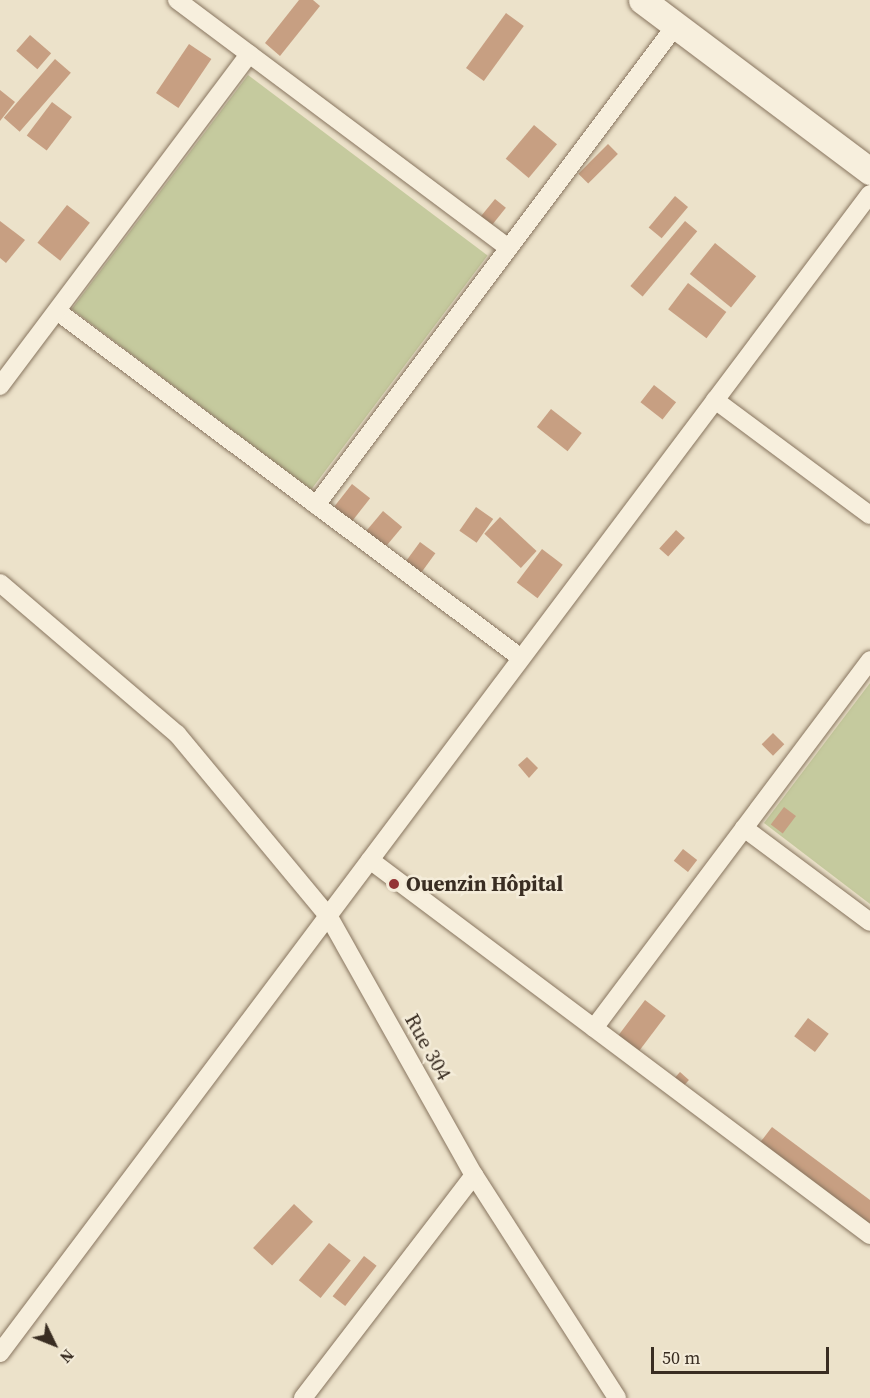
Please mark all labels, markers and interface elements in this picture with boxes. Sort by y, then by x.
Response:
place label: Ouenzin Hôpital [406,871,563,897]
marker: Ouenzin Hôpital [387,877,401,891]
street label: Rue 304 [399,1009,457,1085]
north arrow [24,1314,84,1374]
scale bar [654,1335,832,1373]
text: N [55,1345,79,1368]
text: 50 m [662,1345,700,1370]

